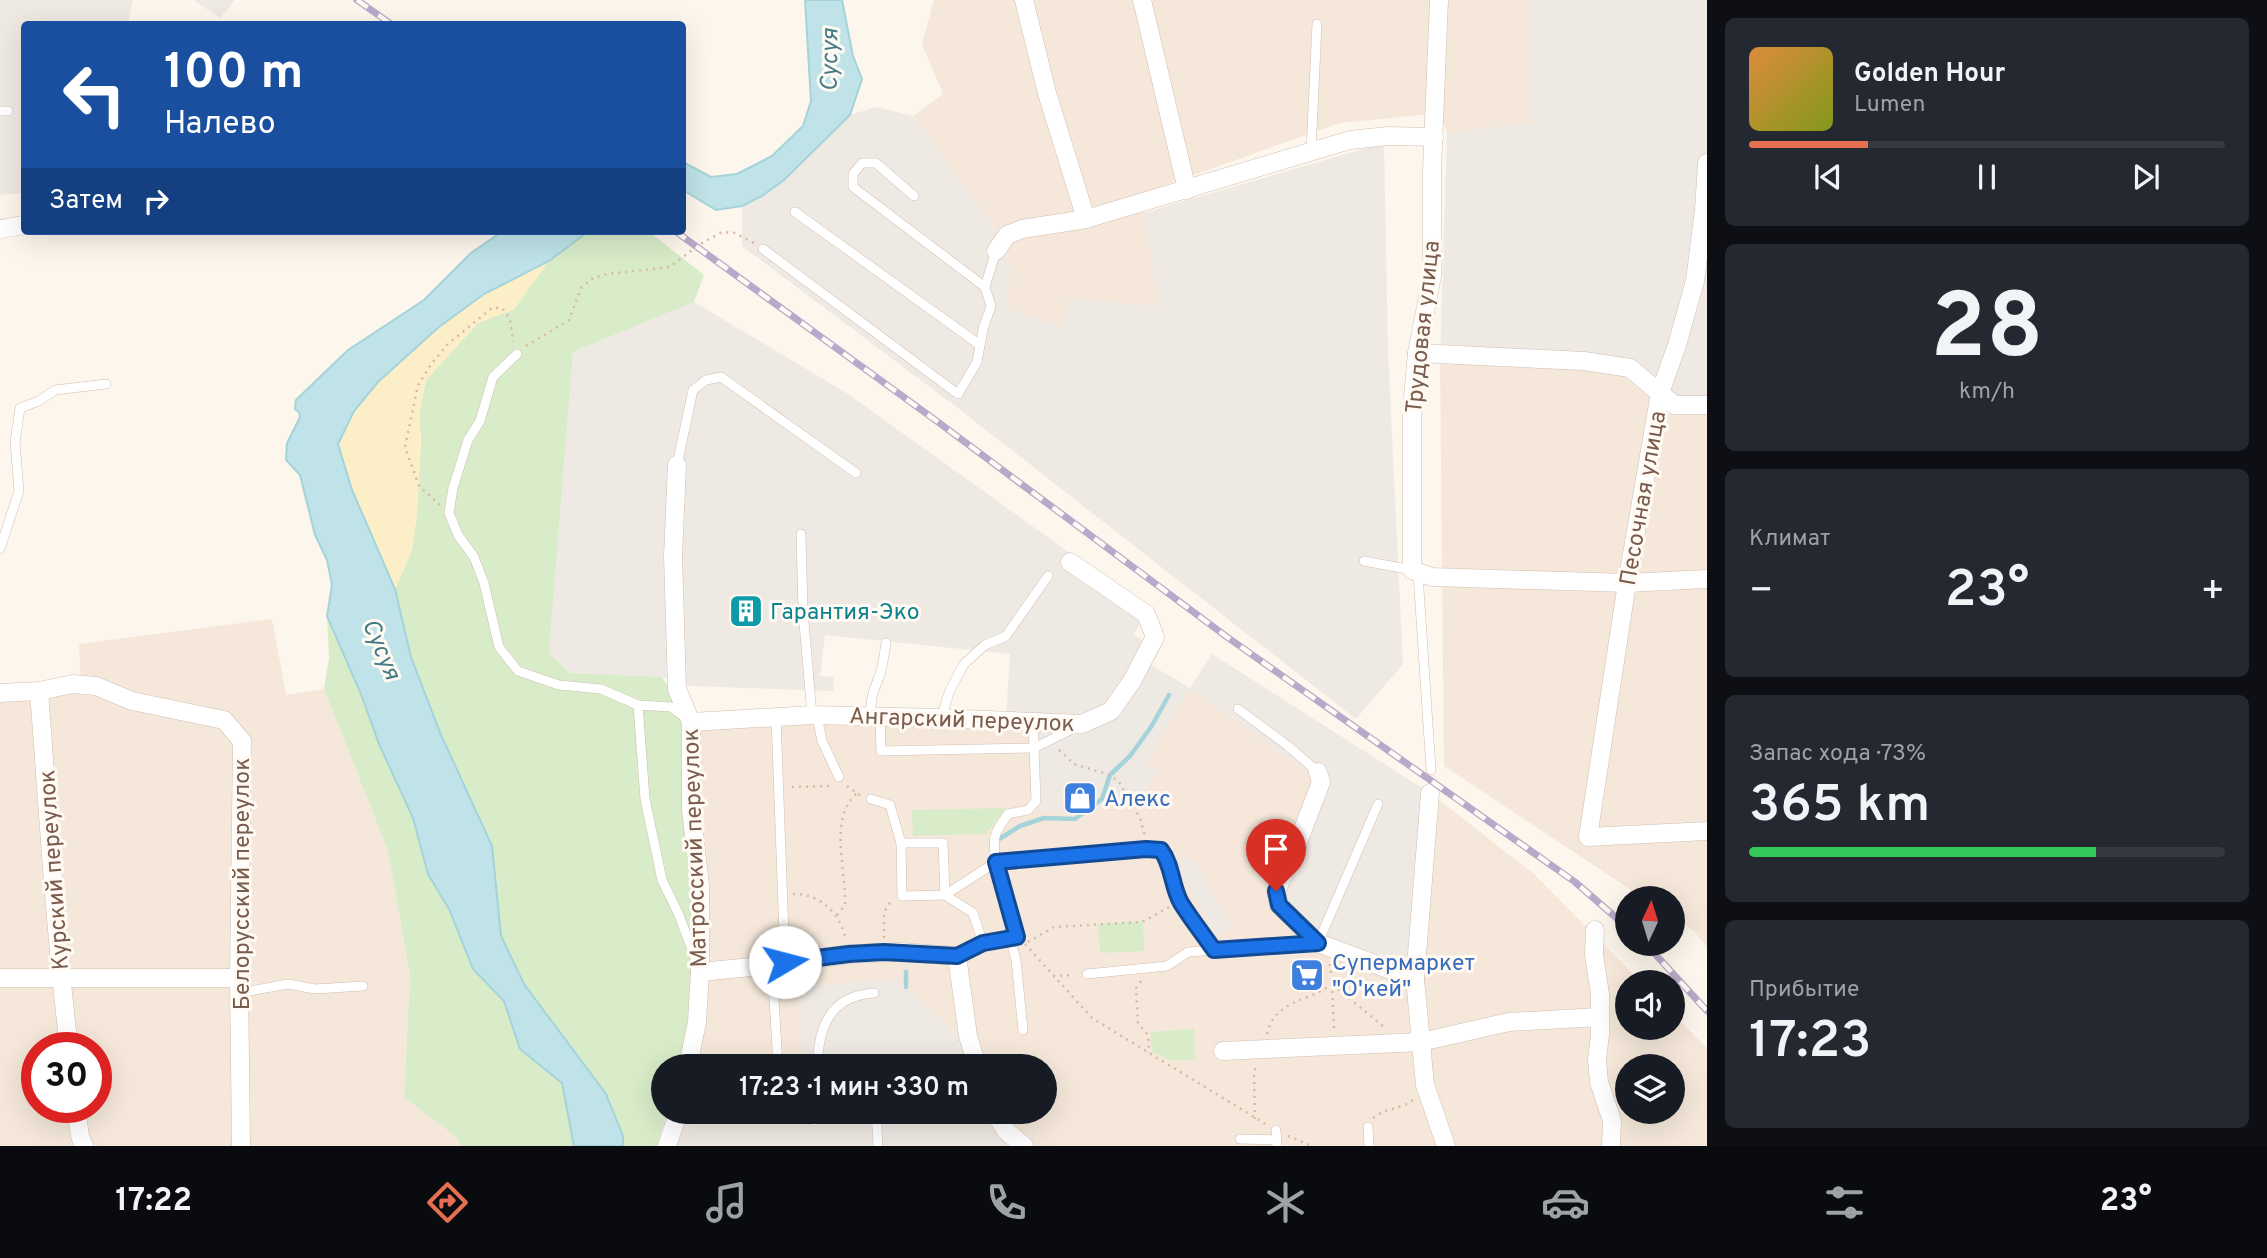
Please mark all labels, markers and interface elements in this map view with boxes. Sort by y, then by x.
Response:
water label: Сусуя [815,28,847,92]
text: 100 m [164,44,303,106]
icon: left [49,49,140,140]
text: Golden Hour [1854,58,2005,91]
text: Lumen [1854,91,1925,120]
text: Налево [164,105,276,145]
icon: previous [1809,158,1847,196]
icon: pause [1968,158,2006,196]
icon: next [2127,158,2165,196]
icon: right [137,182,175,220]
text: Затем [49,185,123,218]
street label: Трудовая улица [1401,239,1448,415]
text: 28 [1931,275,2043,390]
text: km/h [1959,378,2015,407]
street label: Песочная улица [1615,409,1674,588]
text: Климат [1749,525,1830,554]
text: 23° [1945,559,2029,625]
text: − [1749,568,1774,617]
text: + [2200,568,2225,617]
building icon: Гарантия-Эко [727,592,765,630]
place label: Гарантия-Эко [770,599,920,628]
water label: Сусуя [354,615,407,685]
street label: Ангарский переулок [849,703,1075,740]
street label: Матросский переулок [678,728,715,968]
text: Запас хода · 73% [1749,740,1926,769]
street label: Белорусский переулок [229,758,258,1010]
street label: Курский переулок [34,769,77,971]
text: 365 km [1749,774,1930,840]
shop icon: Алекс [1061,779,1099,817]
place label: Алекс [1104,786,1171,815]
pin [1246,819,1306,891]
icon: arrive [1257,830,1295,868]
north arrow [1615,886,1685,956]
map controls [1615,886,1685,1124]
position arrow [748,925,822,999]
place label: Супермаркет "О'кей" [1332,950,1475,1005]
supermarket icon: Супермаркет "О'кей" [1288,956,1326,994]
button: sound [1615,970,1685,1040]
text: Прибытие [1749,976,1859,1005]
text: 17:23 [1749,1010,1872,1076]
speed limit sign: 30 [21,1032,112,1123]
button: layers [1615,1054,1685,1124]
text: 17:23 · 1 мин · 330 m [739,1072,969,1105]
icon: directions [423,1178,472,1227]
icon: music [702,1178,751,1227]
icon: phone [982,1178,1031,1227]
icon: climate [1261,1178,1310,1227]
icon: car [1541,1178,1590,1227]
icon: filters [1820,1178,1869,1227]
text: 17:22 [115,1182,192,1222]
text: 23° [2100,1182,2152,1222]

